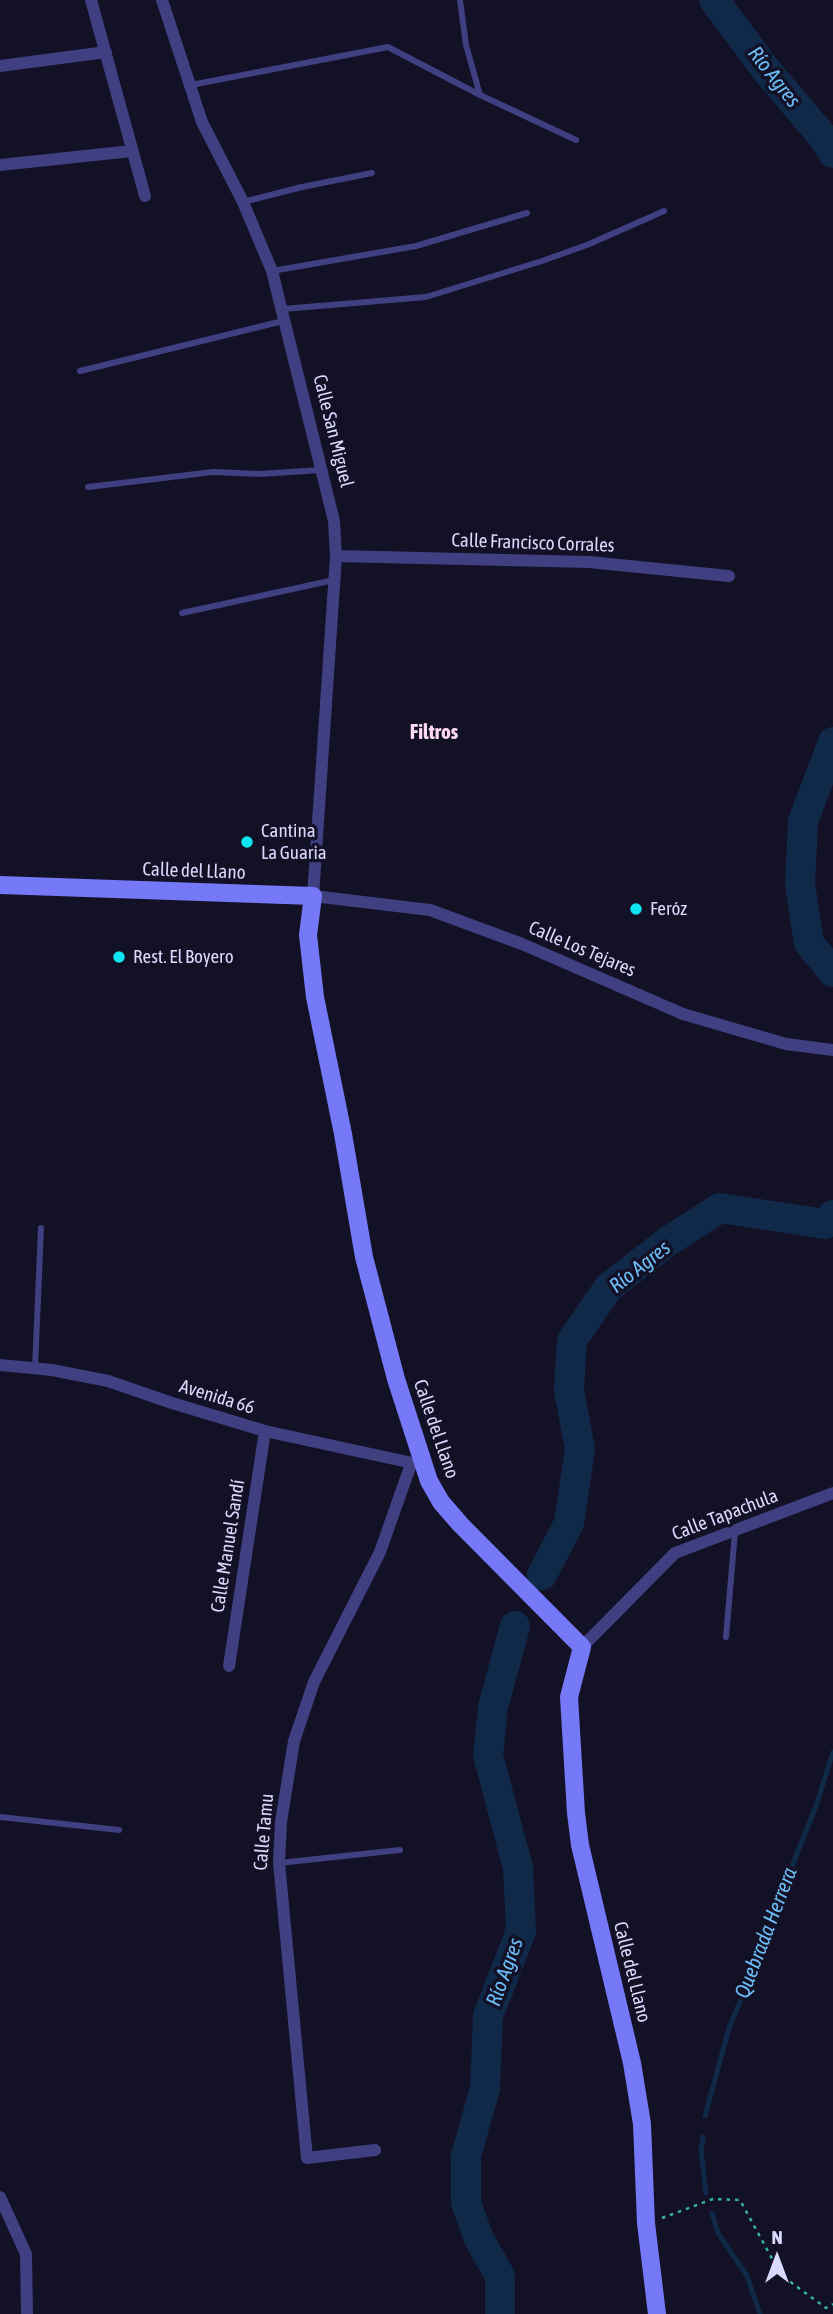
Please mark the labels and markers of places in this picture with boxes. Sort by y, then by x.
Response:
place label: Cantina La Guaria [261,820,327,864]
marker: Cantina La Guaria [239,834,255,850]
place label: Feróz [650,898,687,920]
marker: Feróz [628,901,644,917]
place label: Rest. El Boyero [133,946,234,968]
marker: Rest. El Boyero [111,949,127,965]

